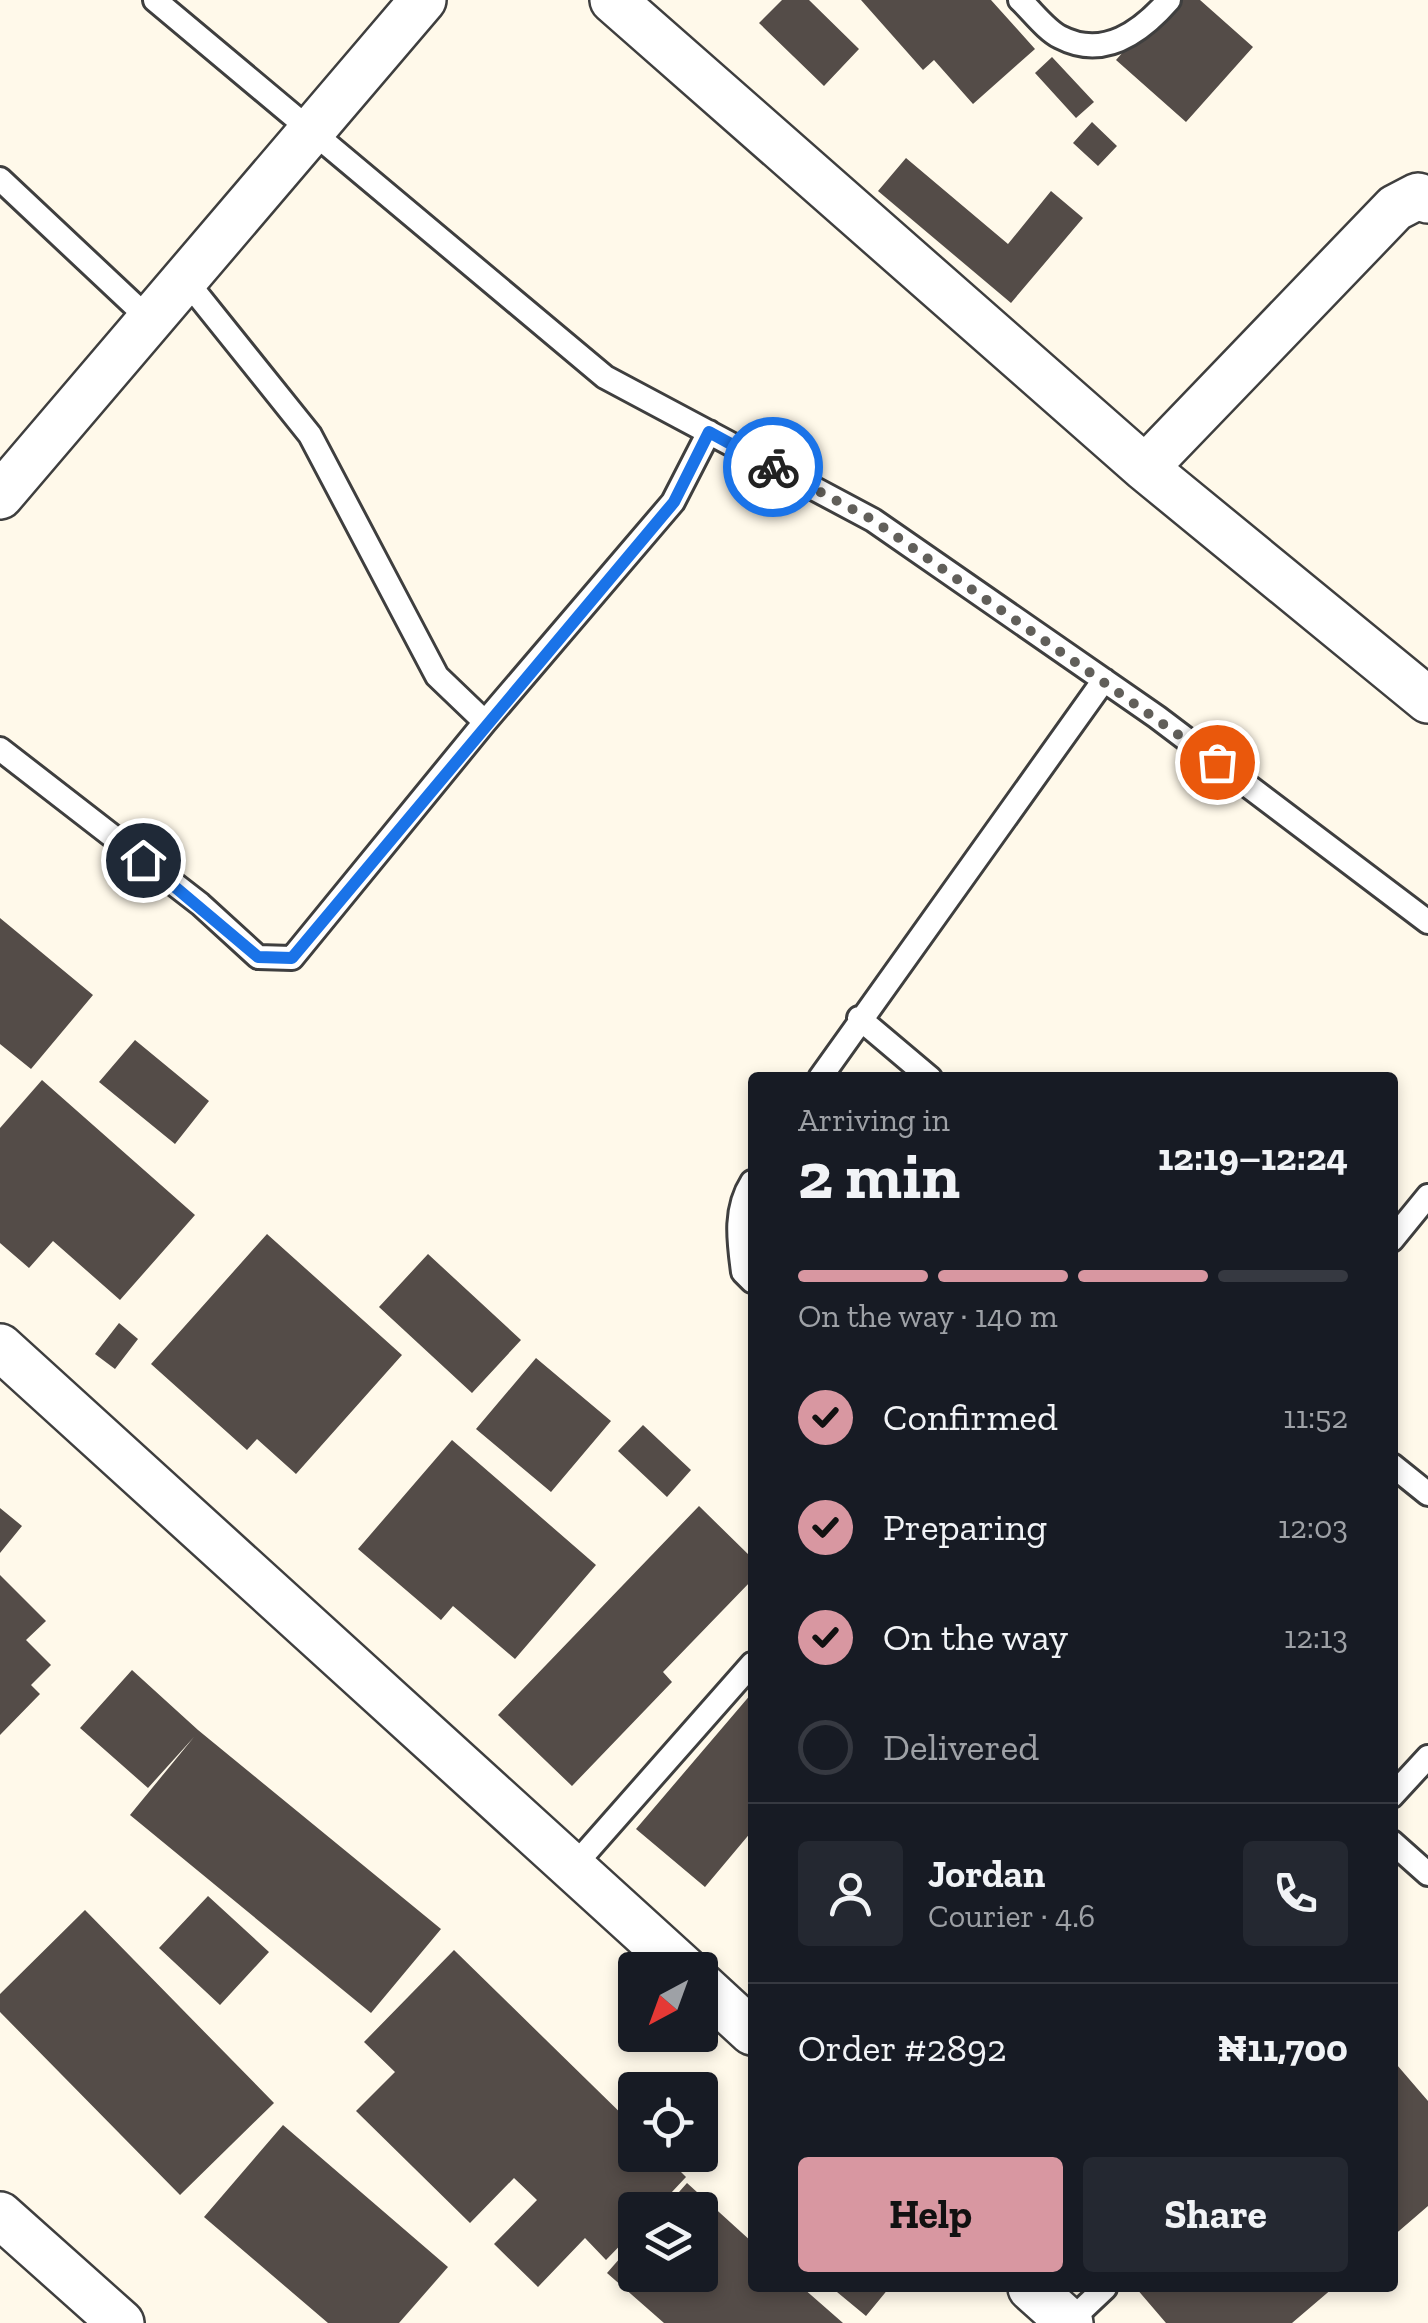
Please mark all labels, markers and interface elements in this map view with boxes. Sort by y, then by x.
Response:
courier [723,417,823,517]
icon: bike [746,440,801,495]
pin [1175,720,1260,805]
icon: bag [1190,735,1245,790]
pin [101,818,186,903]
icon: home [116,833,171,888]
text: Arriving in [798,1101,950,1139]
text: 12:19–12:24 [1158,1134,1348,1180]
text: 2 min [798,1137,960,1215]
text: On the way · 140 m [798,1297,1058,1335]
icon: check [798,1390,853,1445]
text: Confirmed [883,1394,1058,1440]
text: 11:52 [1283,1398,1348,1436]
icon: check [798,1500,853,1555]
text: Preparing [883,1504,1047,1550]
text: 12:03 [1278,1508,1348,1546]
icon: check [798,1610,853,1665]
text: On the way [883,1614,1068,1660]
text: 12:13 [1284,1618,1348,1656]
text: Delivered [883,1724,1039,1770]
button: person [798,1841,903,1946]
button: phone [1243,1841,1348,1946]
text: Jordan [928,1851,1045,1897]
text: Courier · 4.6 [928,1897,1095,1935]
north arrow [618,1952,718,2052]
map controls [618,1952,718,2292]
text: Order #2892 [798,2025,1007,2071]
text: ₦11,700 [1218,2025,1348,2071]
button: locate [618,2072,718,2172]
button: Help [798,2157,1063,2272]
button: Share [1083,2157,1348,2272]
button: layers [618,2192,718,2292]

